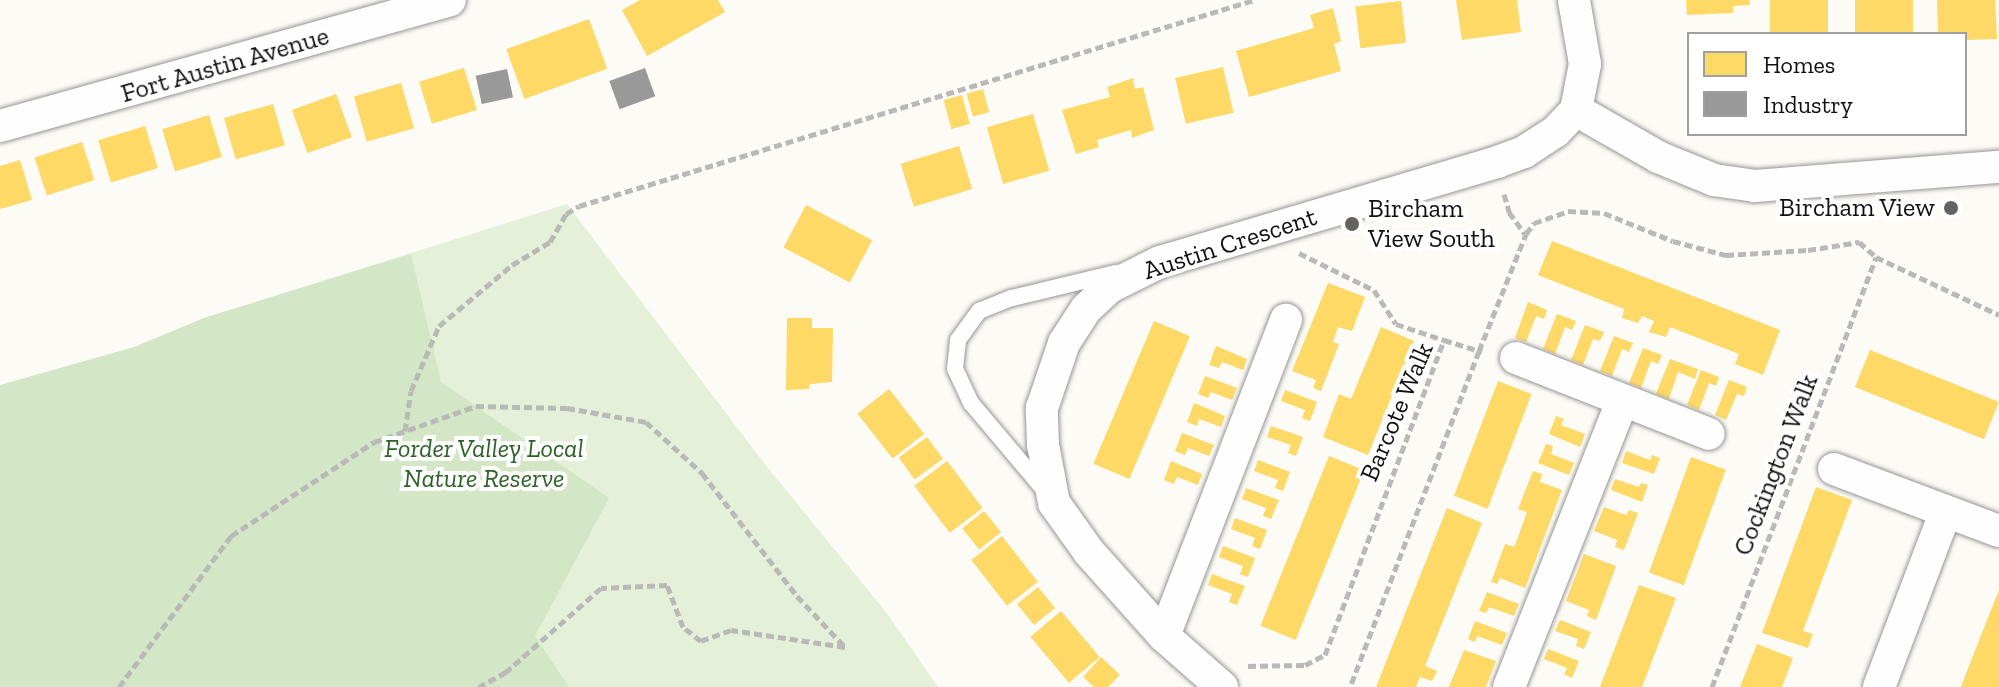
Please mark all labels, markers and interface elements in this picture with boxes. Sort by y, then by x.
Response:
street label: Fort Austin Avenue [117,20,333,110]
legend [1687,32,1967,136]
text: Homes [1763,50,1835,79]
text: Industry [1763,90,1853,119]
place label: Bircham View [1778,192,1935,224]
place label: Bircham View South [1368,193,1495,254]
marker: Bircham View [1942,199,1960,217]
street label: Austin Crescent [1139,201,1321,287]
marker: Bircham View South [1343,215,1361,233]
street label: Barcote Walk [1354,338,1440,486]
street label: Cockington Walk [1727,370,1825,560]
park label: Forder Valley Local Nature Reserve [384,433,584,494]

